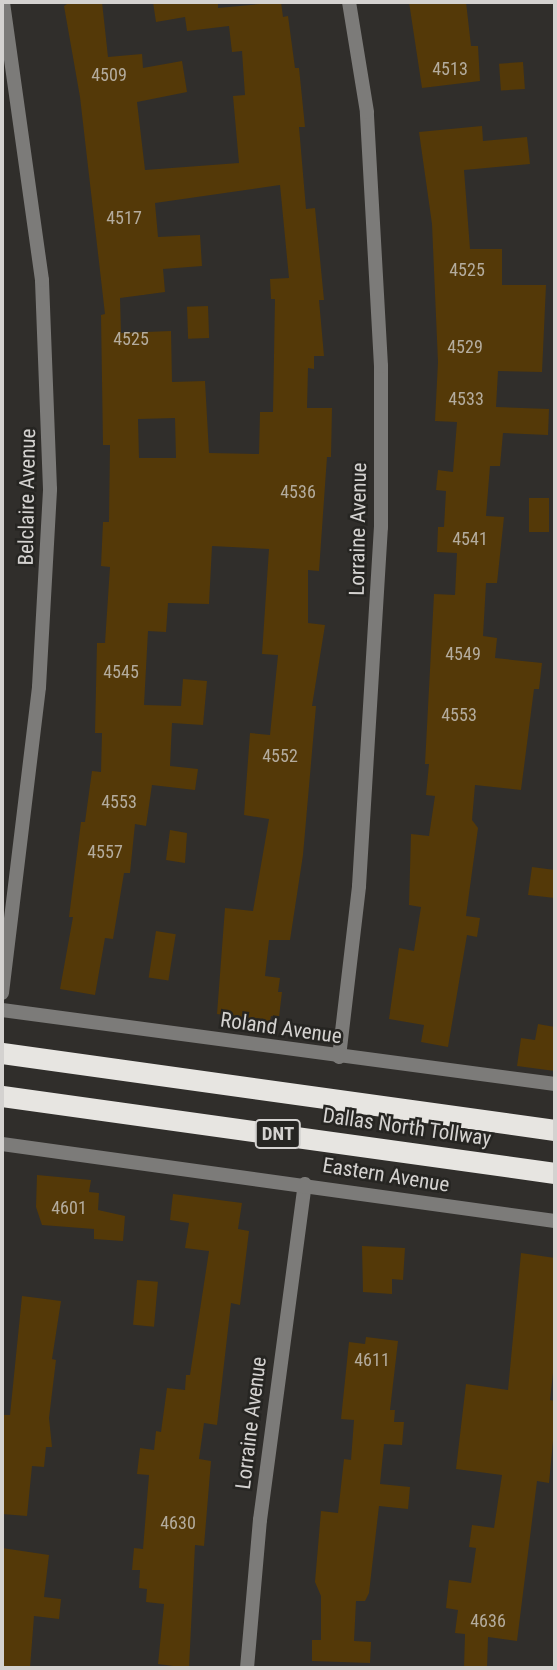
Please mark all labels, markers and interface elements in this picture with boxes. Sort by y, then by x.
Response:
house number: 4513 [432,58,468,80]
house number: 4509 [91,64,127,86]
house number: 4517 [106,207,142,229]
house number: 4525 [449,259,485,281]
house number: 4525 [113,328,149,350]
house number: 4529 [447,336,483,358]
house number: 4533 [448,388,484,410]
street label: Belclaire Avenue [13,428,41,566]
street label: Lorraine Avenue [344,462,372,596]
house number: 4536 [280,481,316,503]
house number: 4541 [452,528,488,550]
house number: 4549 [445,643,481,665]
house number: 4545 [103,661,139,683]
house number: 4553 [441,704,477,726]
house number: 4552 [262,745,298,767]
house number: 4553 [101,791,137,813]
house number: 4557 [87,841,123,863]
street label: Roland Avenue [219,1007,343,1049]
street label: Dallas North Tollway [321,1103,493,1151]
road number: DNT [254,1118,302,1150]
street label: Eastern Avenue [321,1153,451,1197]
house number: 4601 [51,1197,87,1219]
house number: 4611 [354,1349,390,1371]
street label: Lorraine Avenue [230,1355,272,1491]
house number: 4630 [160,1512,196,1534]
house number: 4636 [470,1610,506,1632]

